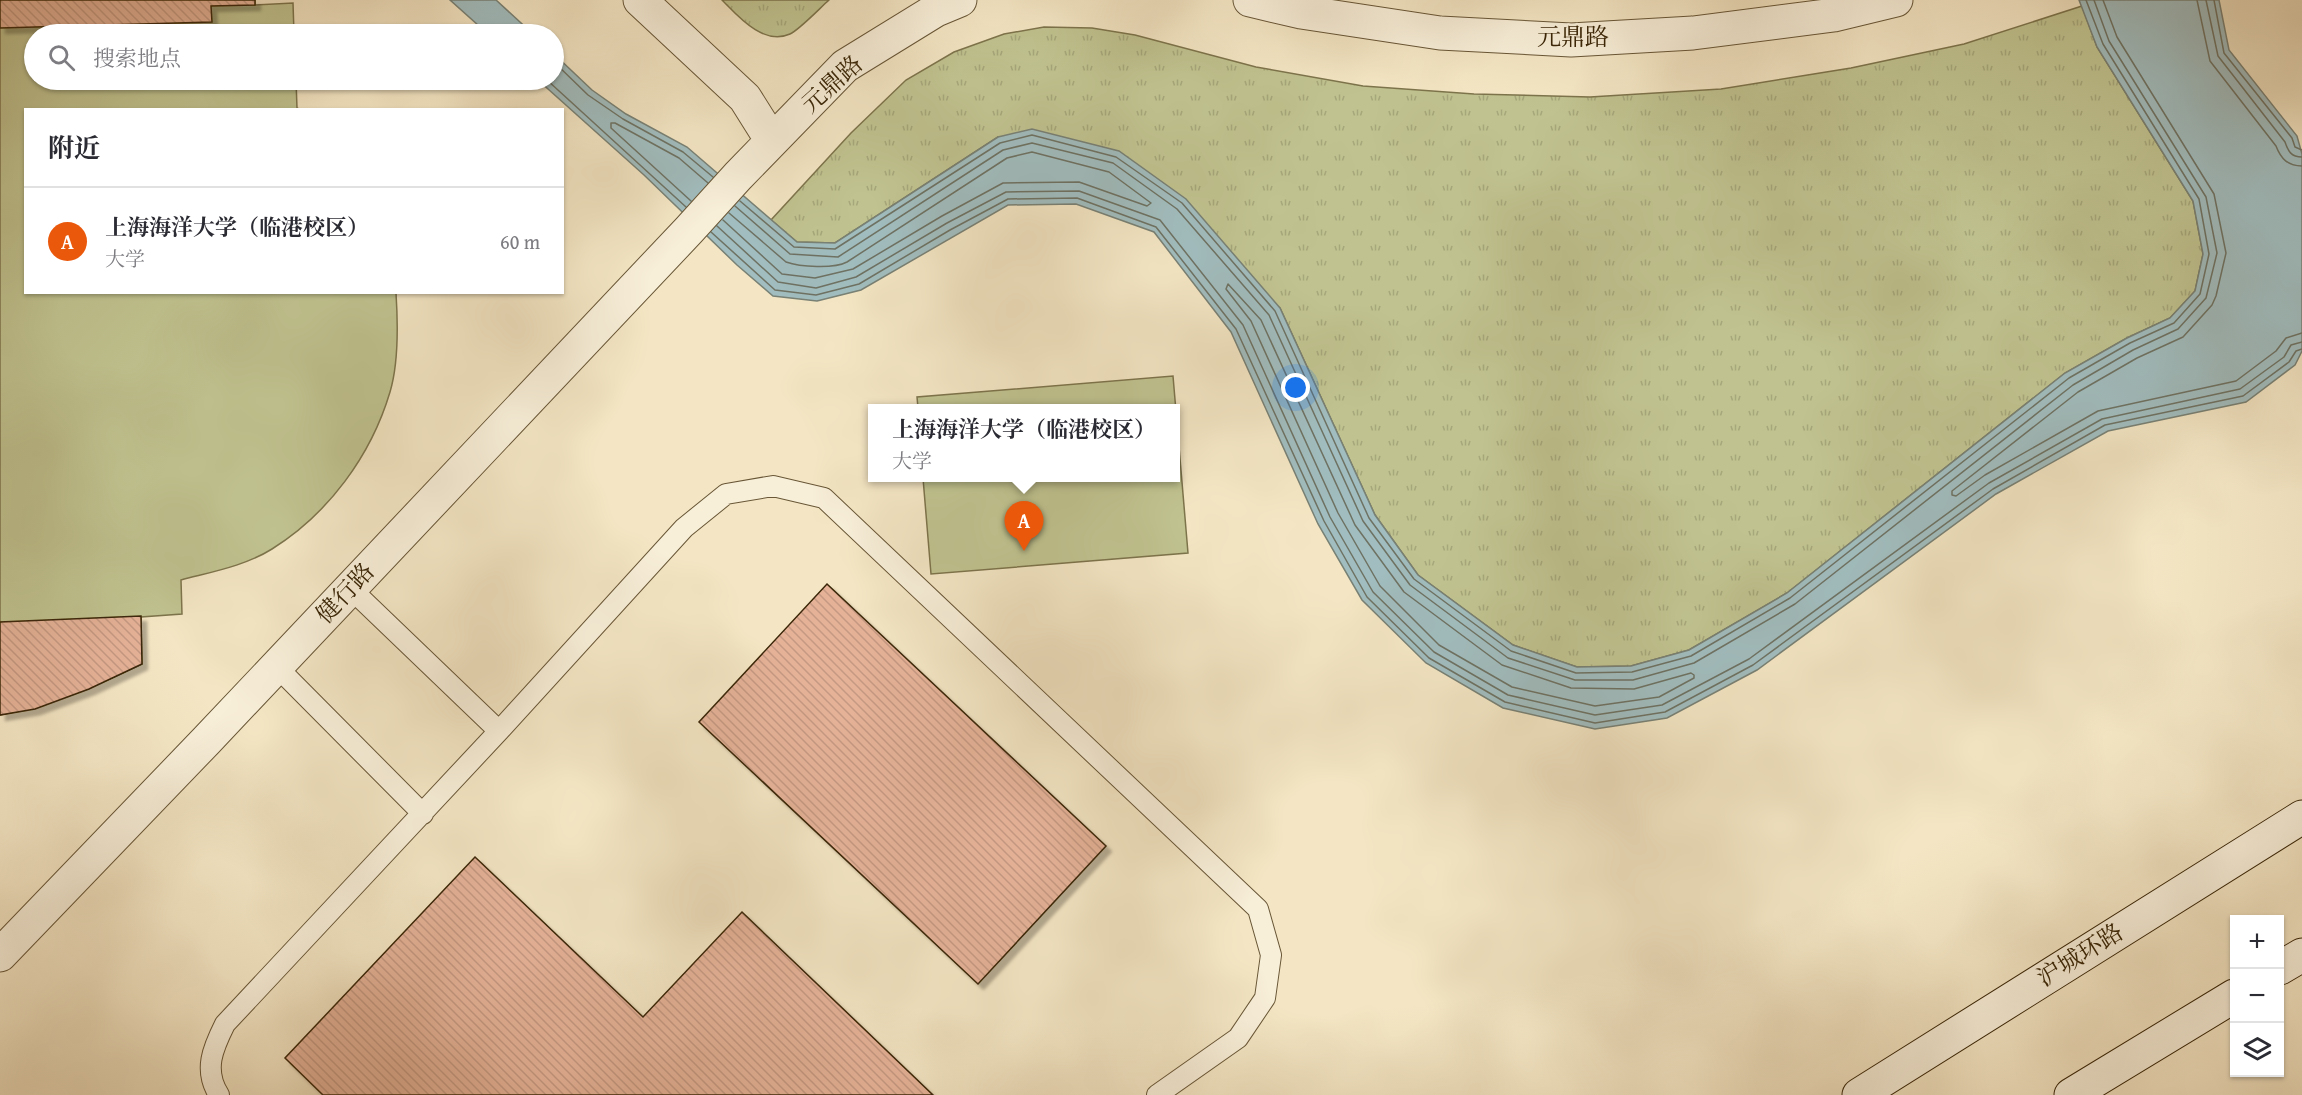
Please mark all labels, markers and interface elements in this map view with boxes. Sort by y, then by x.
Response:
street label: 元鼎路 [1537,19,1609,54]
search box [24,24,564,90]
icon: search [45,41,78,74]
text: 搜索地点 [93,42,181,74]
street label: 元鼎路 [793,47,870,121]
text: 附近 [48,128,100,167]
text: 上海海洋大学（临港校区） [105,211,369,243]
text: A [61,227,74,256]
text: 60 m [500,227,540,256]
text: 大学 [105,244,145,273]
your location [1281,373,1310,402]
popup [868,404,1180,482]
text: 上海海洋大学（临港校区） [892,413,1156,445]
text: 大学 [892,446,932,475]
pin: A [1004,502,1044,551]
street label: 健行路 [307,554,382,631]
street label: 沪城环路 [2030,914,2130,995]
map controls [2230,915,2284,1077]
button: + [2230,915,2284,969]
button: − [2230,969,2284,1023]
button: layers [2230,1023,2284,1077]

